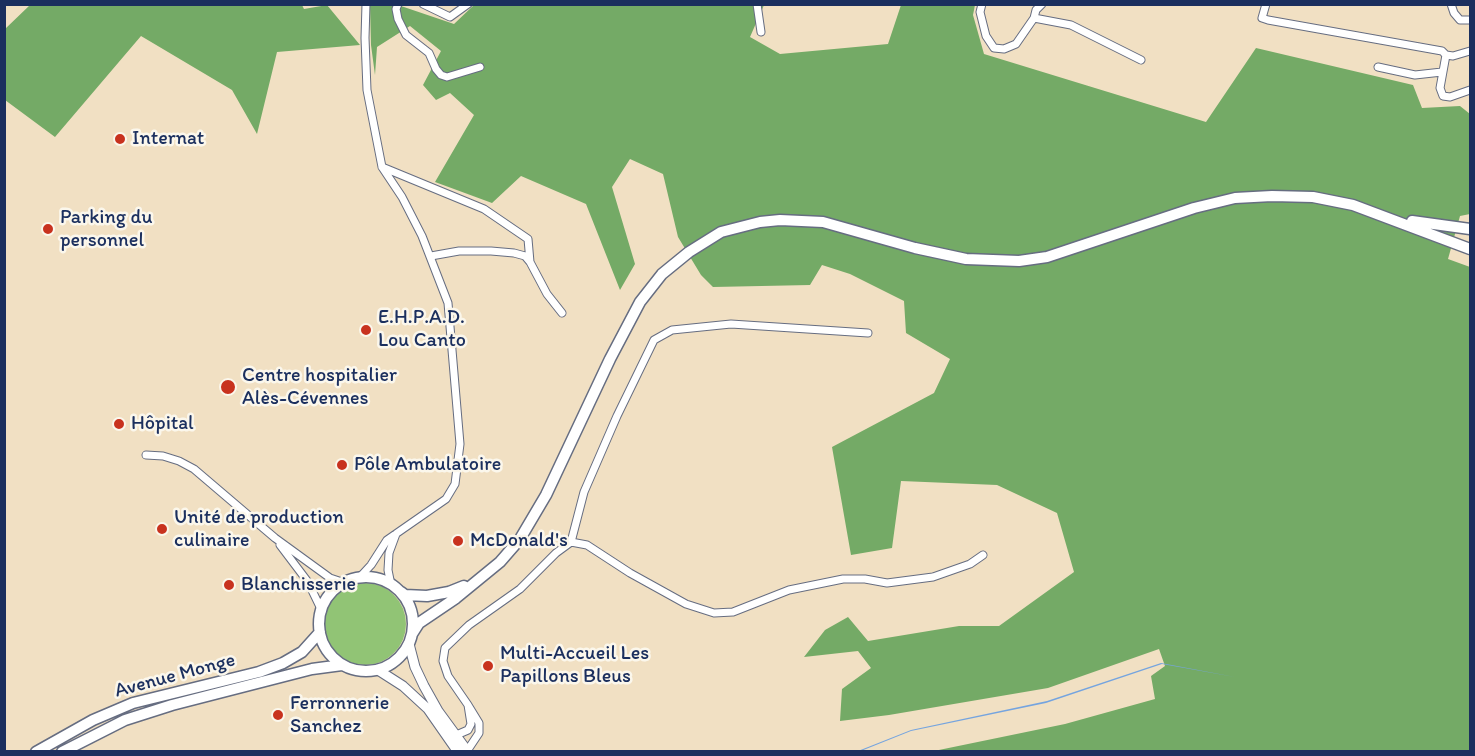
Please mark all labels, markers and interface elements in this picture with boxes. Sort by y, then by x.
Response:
place label: Internat [132,127,204,151]
marker: Internat [113,132,127,146]
place label: Parking du personnel [60,206,153,253]
marker: Parking du personnel [41,222,55,236]
place label: E.H.P.A.D. Lou Canto [378,306,466,353]
marker: E.H.P.A.D. Lou Canto [359,323,373,337]
place label: Centre hospitalier Alès-Cévennes [242,364,397,411]
marker: Centre hospitalier Alès-Cévennes [219,378,237,396]
place label: Hôpital [131,412,194,436]
marker: Hôpital [112,417,126,431]
place label: Pôle Ambulatoire [354,453,501,477]
marker: Pôle Ambulatoire [335,458,349,472]
place label: Unité de production culinaire [174,506,344,553]
marker: Unité de production culinaire [155,522,169,536]
place label: McDonald's [470,529,568,553]
marker: McDonald's [451,534,465,548]
place label: Blanchisserie [241,573,356,597]
marker: Blanchisserie [222,578,236,592]
place label: Multi-Accueil Les Papillons Bleus [500,642,649,689]
street label: Avenue Monge [112,648,238,704]
marker: Multi-Accueil Les Papillons Bleus [481,659,495,673]
place label: Ferronnerie Sanchez [290,692,389,739]
marker: Ferronnerie Sanchez [271,708,285,722]

